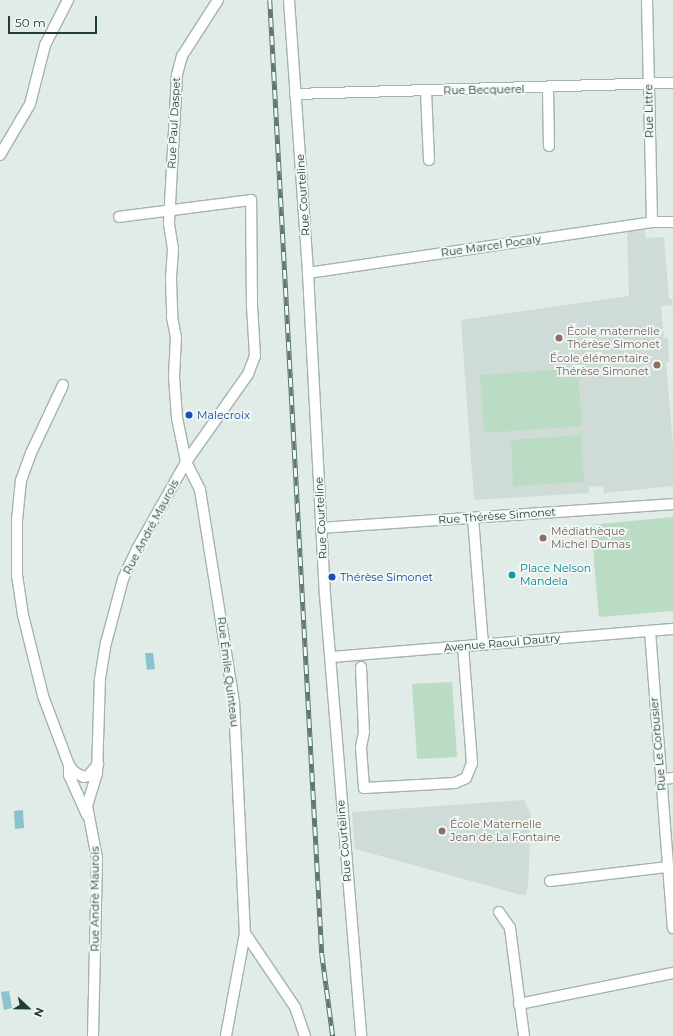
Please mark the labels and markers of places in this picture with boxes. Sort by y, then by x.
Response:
place label: École maternelle Thérèse Simonet [567,325,660,351]
marker: École maternelle Thérèse Simonet [554,333,564,343]
place label: École élémentaire Thérèse Simonet [550,352,649,378]
marker: École élémentaire Thérèse Simonet [652,360,662,370]
place label: Malecroix [197,408,250,422]
marker: Malecroix [184,410,194,420]
place label: Médiathèque Michel Dumas [551,525,630,551]
marker: Médiathèque Michel Dumas [538,533,548,543]
place label: Place Nelson Mandela [520,562,591,588]
place label: Thérèse Simonet [340,570,433,584]
marker: Place Nelson Mandela [507,570,517,580]
marker: Thérèse Simonet [327,572,337,582]
place label: École Maternelle Jean de La Fontaine [450,818,561,844]
marker: École Maternelle Jean de La Fontaine [437,826,447,836]

